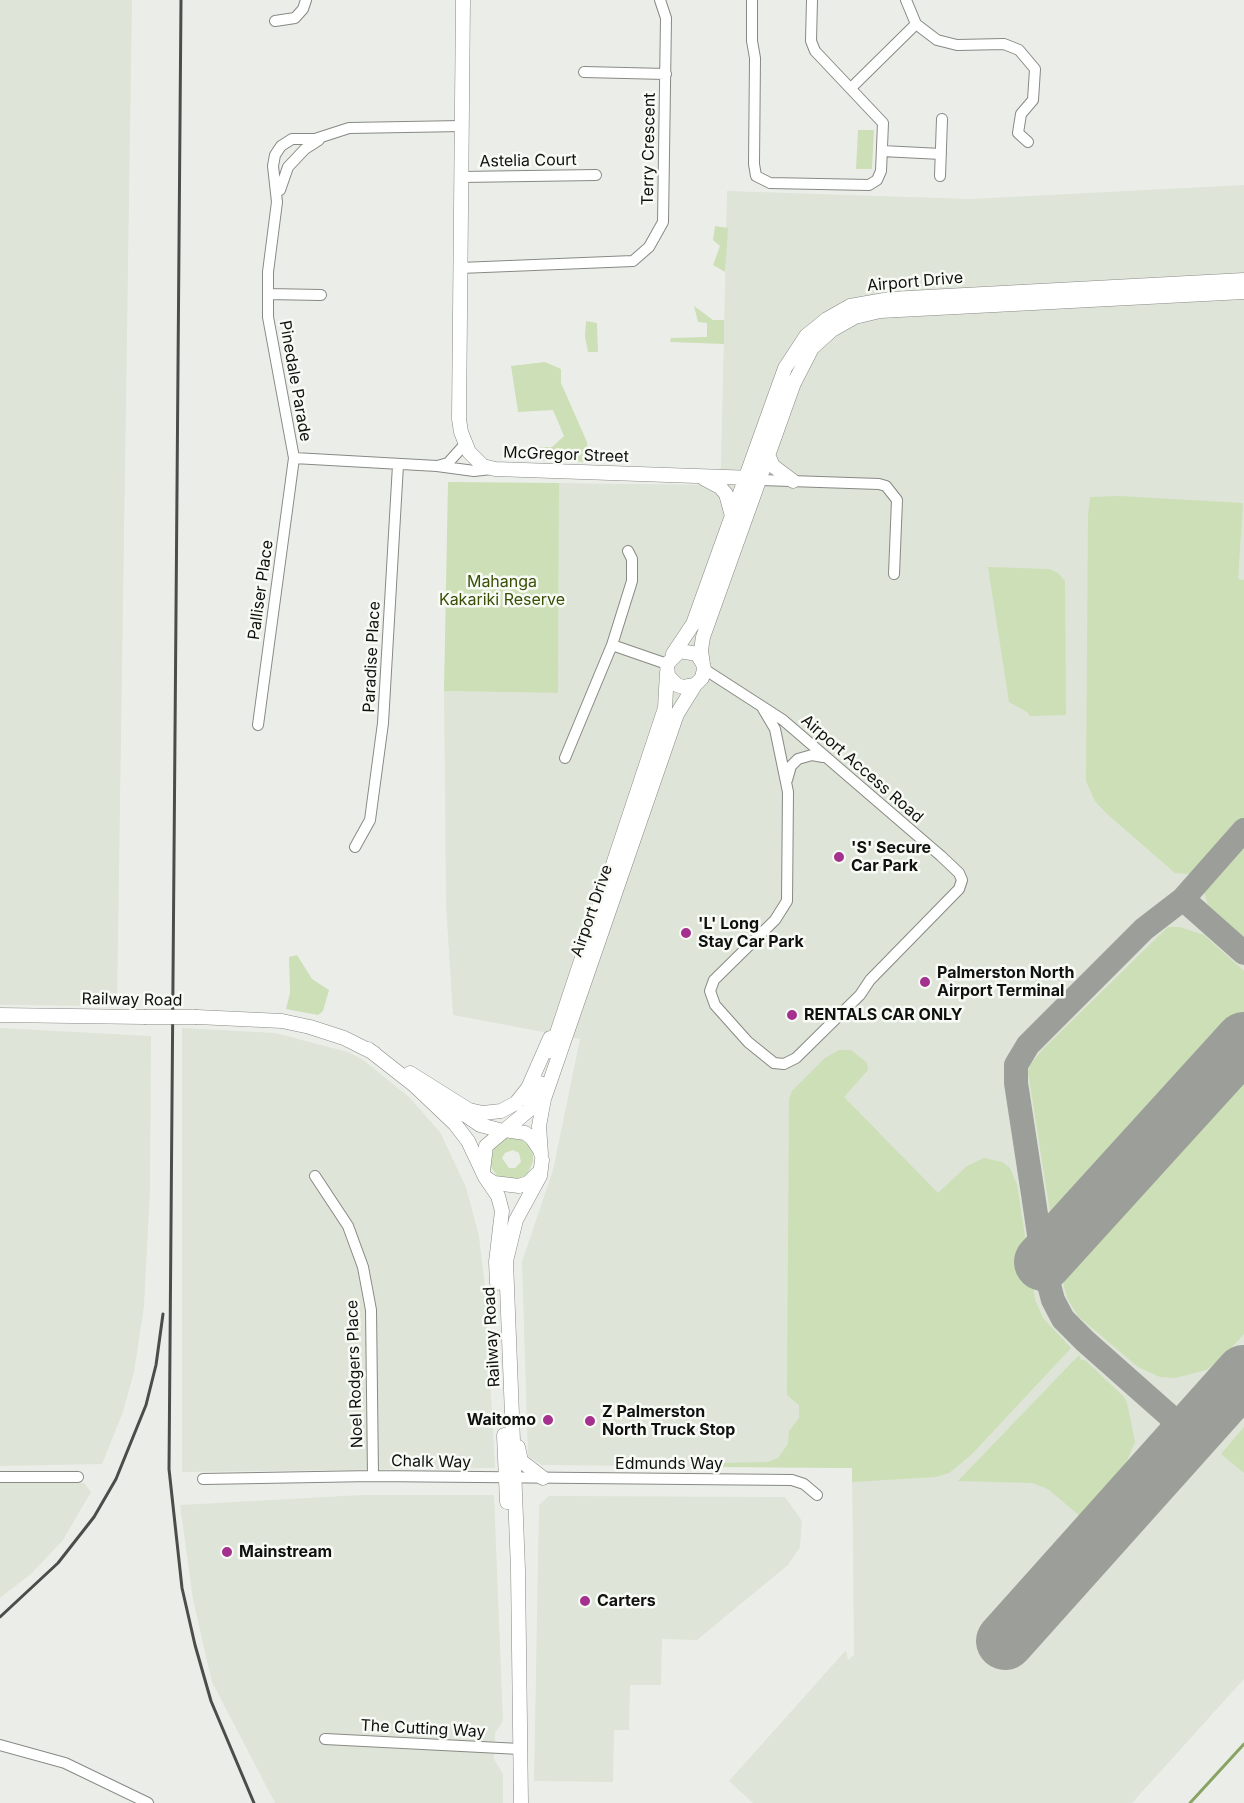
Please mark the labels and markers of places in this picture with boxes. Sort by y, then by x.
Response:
place label: 'S' Secure Car Park [851,838,931,876]
marker: 'S' Secure Car Park [832,850,846,864]
place label: 'L' Long Stay Car Park [698,914,804,952]
marker: 'L' Long Stay Car Park [679,926,693,940]
place label: Palmerston North Airport Terminal [937,963,1074,1001]
marker: Palmerston North Airport Terminal [918,975,932,989]
place label: RENTALS CAR ONLY [804,1005,962,1025]
marker: RENTALS CAR ONLY [785,1008,799,1022]
place label: Z Palmerston North Truck Stop [602,1402,735,1440]
place label: Waitomo [467,1410,536,1430]
marker: Waitomo [541,1413,555,1427]
marker: Z Palmerston North Truck Stop [583,1414,597,1428]
place label: Mainstream [239,1542,332,1562]
marker: Mainstream [220,1545,234,1559]
place label: Carters [597,1591,656,1611]
marker: Carters [578,1594,592,1608]

